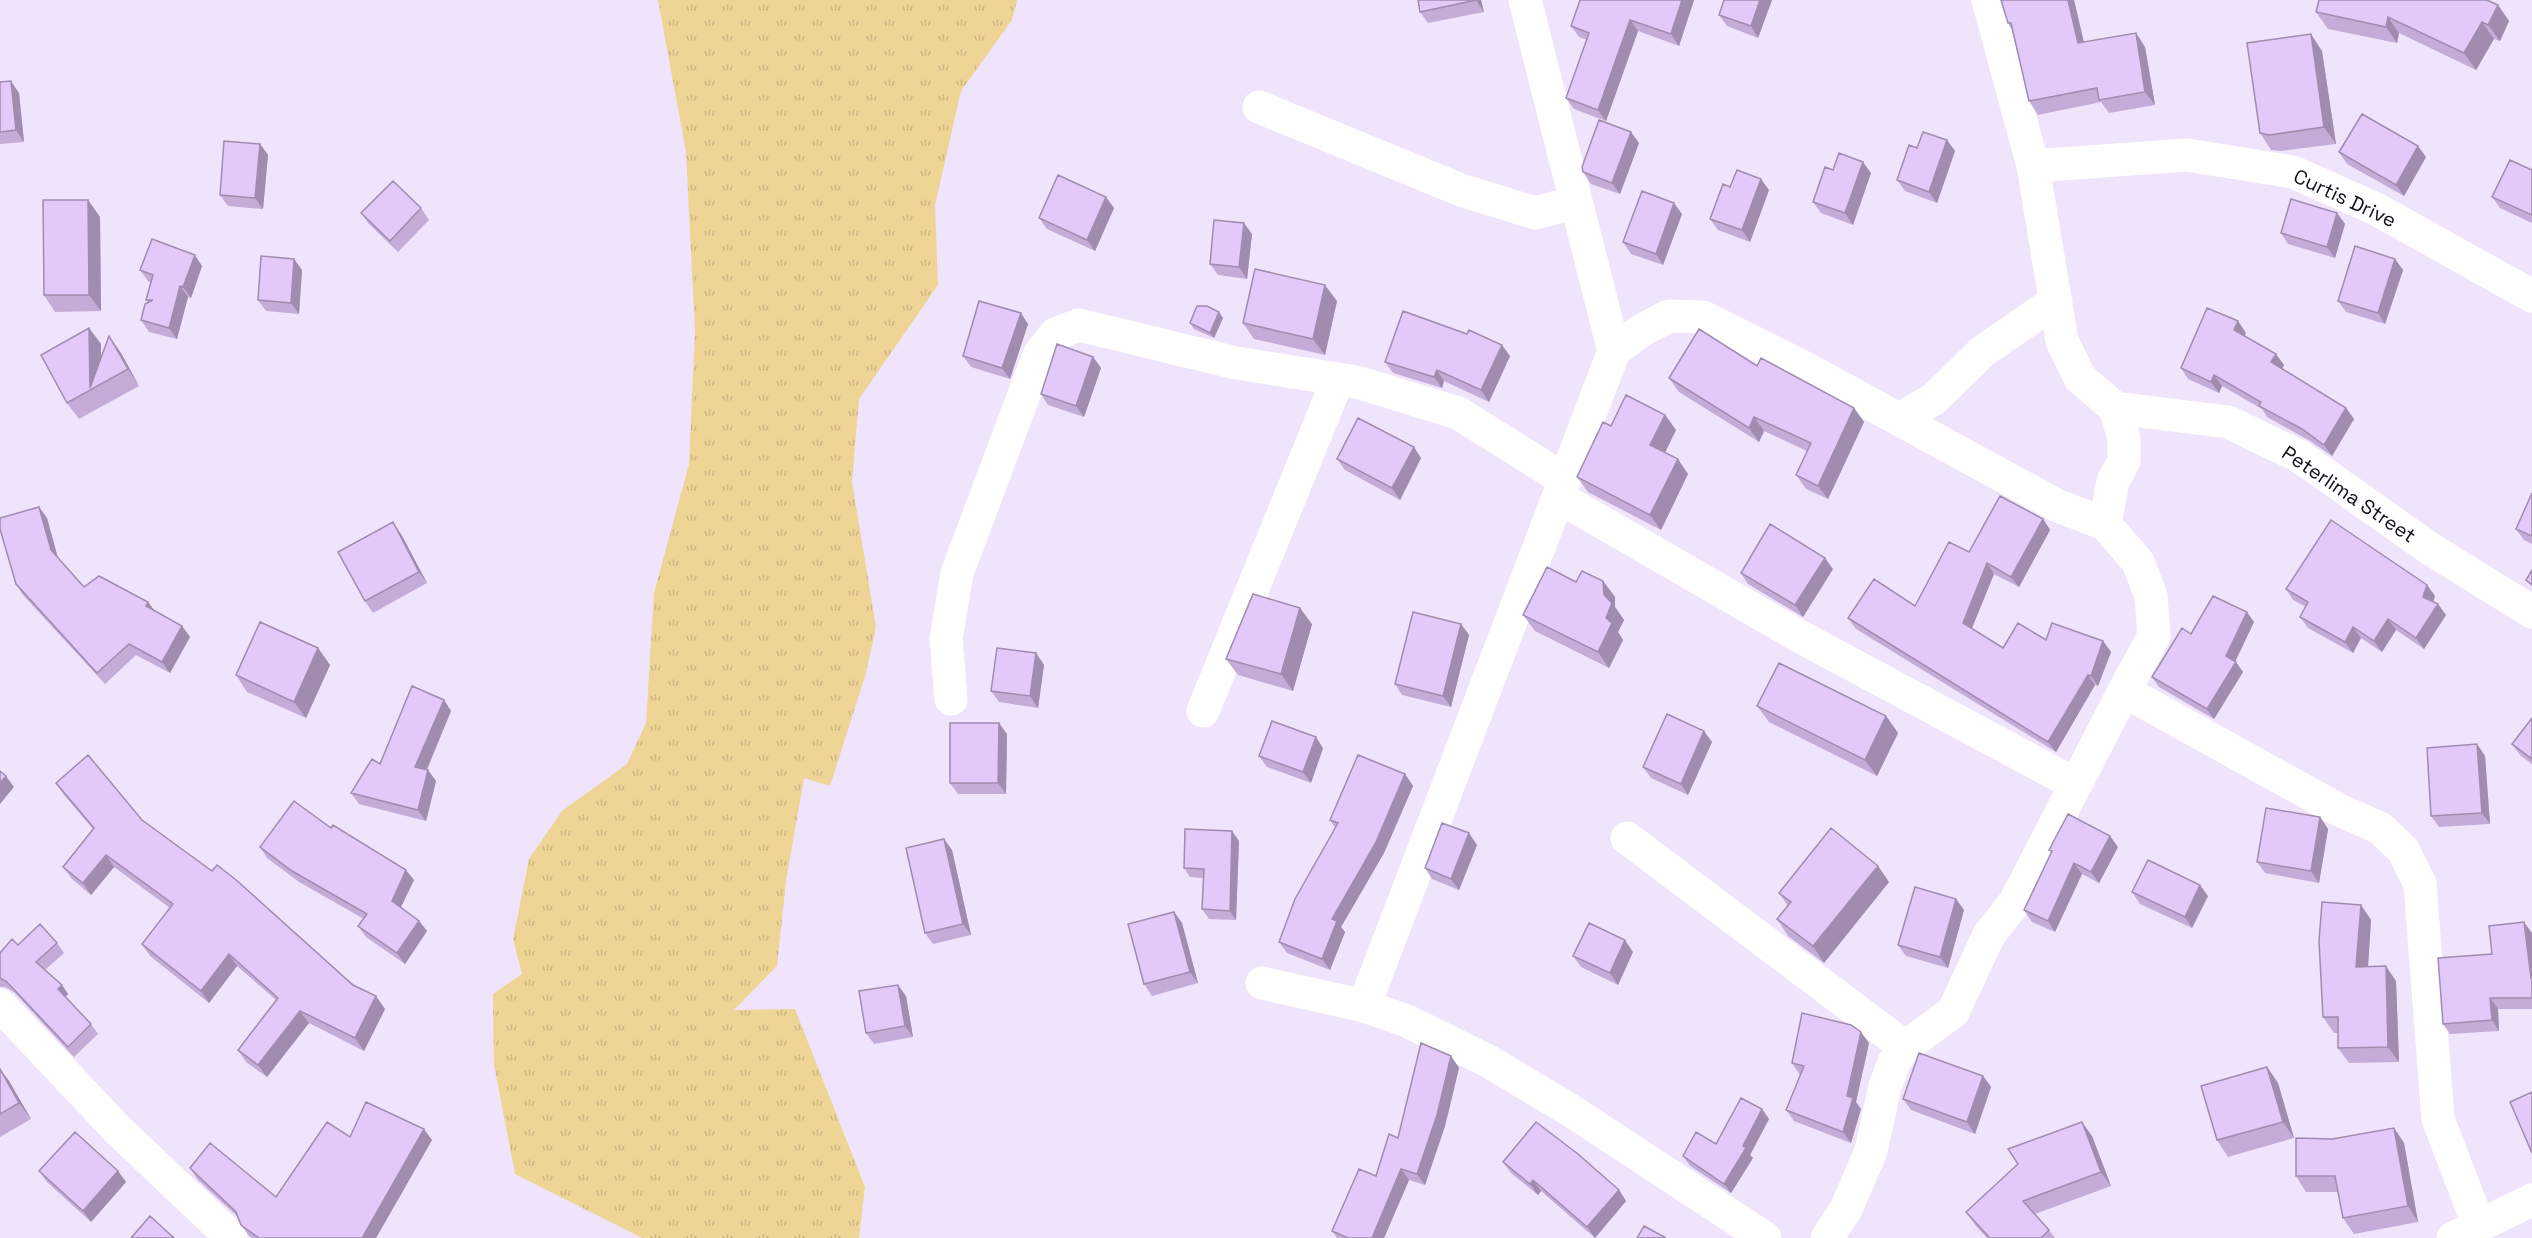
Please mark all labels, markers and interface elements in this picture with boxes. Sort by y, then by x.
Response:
street label: Curtis Drive [2290,163,2400,233]
street label: Peterlima Street [2277,440,2421,548]

